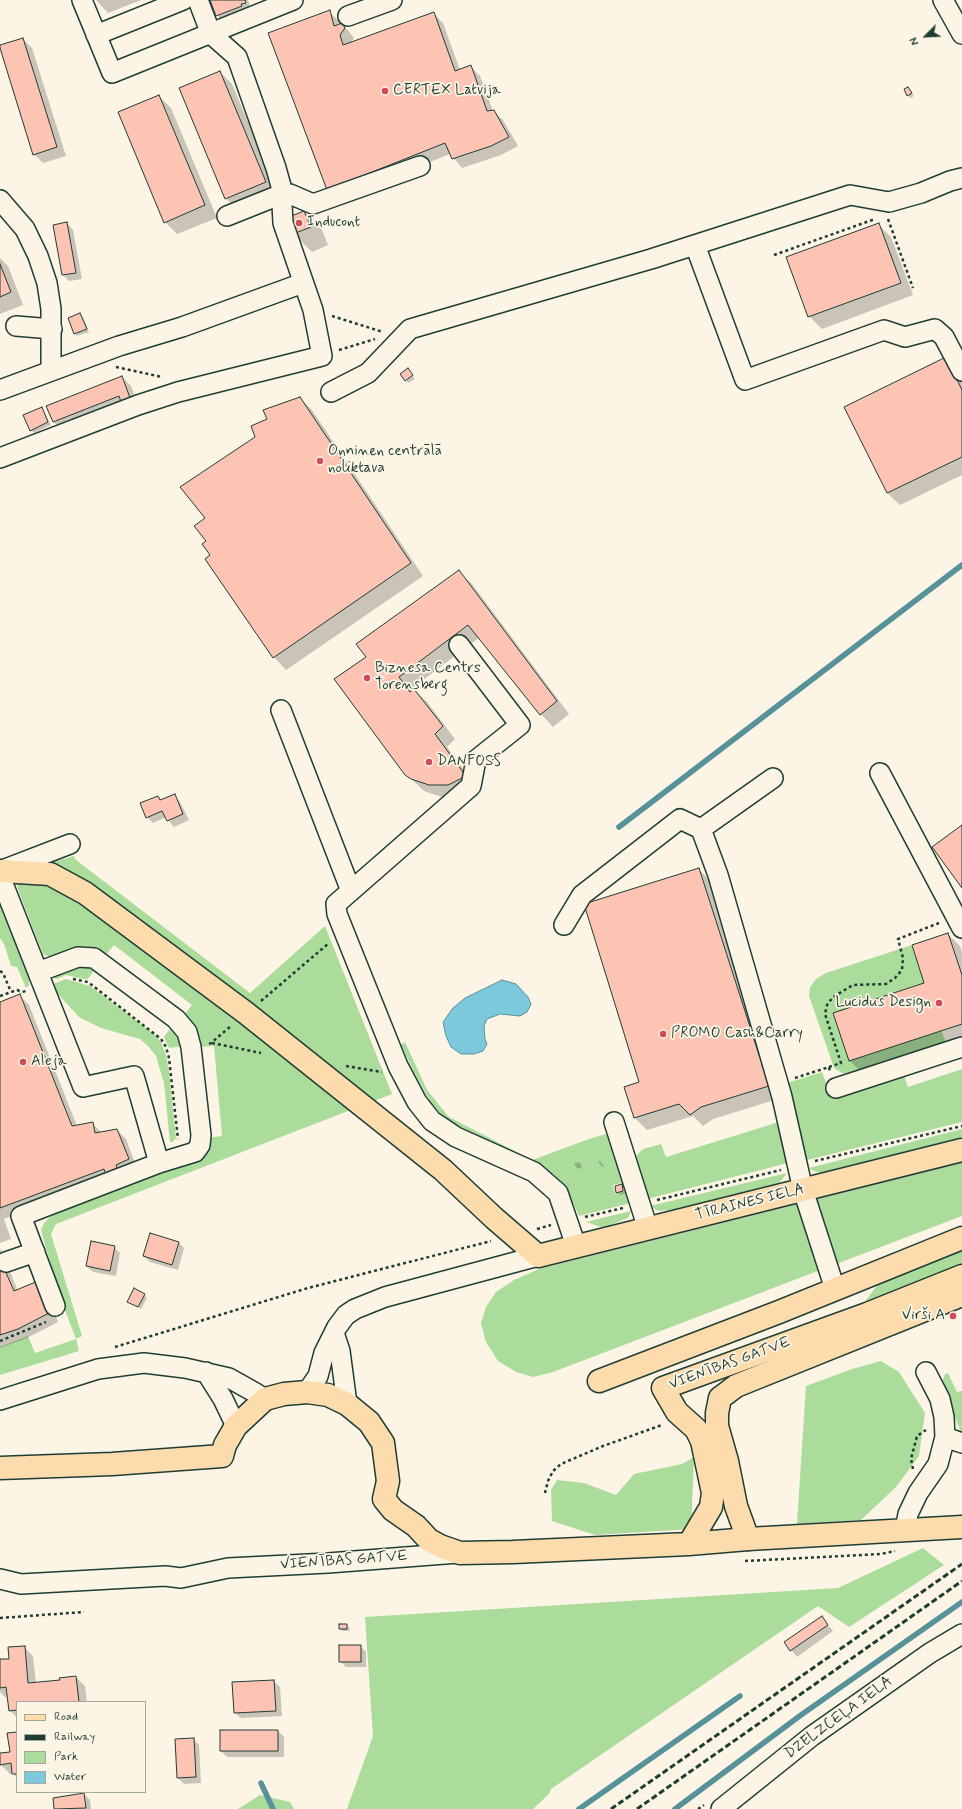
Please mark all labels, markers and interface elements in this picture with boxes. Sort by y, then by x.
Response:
north arrow [906,16,946,56]
text: N [907,35,923,47]
place label: CERTEX Latvija [393,82,501,100]
marker: CERTEX Latvija [380,86,390,96]
place label: Inducont [307,214,360,232]
marker: Inducont [294,218,304,228]
place label: Onninen centrālā noliktava [328,443,442,478]
marker: Onninen centrālā noliktava [315,456,325,466]
place label: Biznesa Centrs Torensberg [375,660,481,695]
marker: Biznesa Centrs Torensberg [362,673,372,683]
place label: DANFOSS [437,753,501,771]
marker: DANFOSS [424,757,434,767]
place label: Lucidus Design [836,994,931,1012]
marker: Lucidus Design [934,998,944,1008]
place label: PROMO Cash&Carry [671,1025,803,1043]
marker: PROMO Cash&Carry [658,1029,668,1039]
place label: Aleja [31,1053,67,1071]
marker: Aleja [18,1057,28,1067]
street label: TĪRAINES IELA [694,1181,806,1225]
place label: Virši A [902,1307,945,1325]
marker: Virši A [948,1311,958,1321]
street label: VIENĪBAS GATVE [667,1334,793,1394]
street label: VIENĪBAS GATVE [280,1548,408,1574]
street label: DZELZCEĻA IELA [782,1673,896,1763]
legend [16,1701,146,1793]
text: Road [54,1709,78,1725]
text: Railway [54,1729,95,1745]
text: Park [54,1749,78,1765]
text: Water [54,1769,86,1785]

